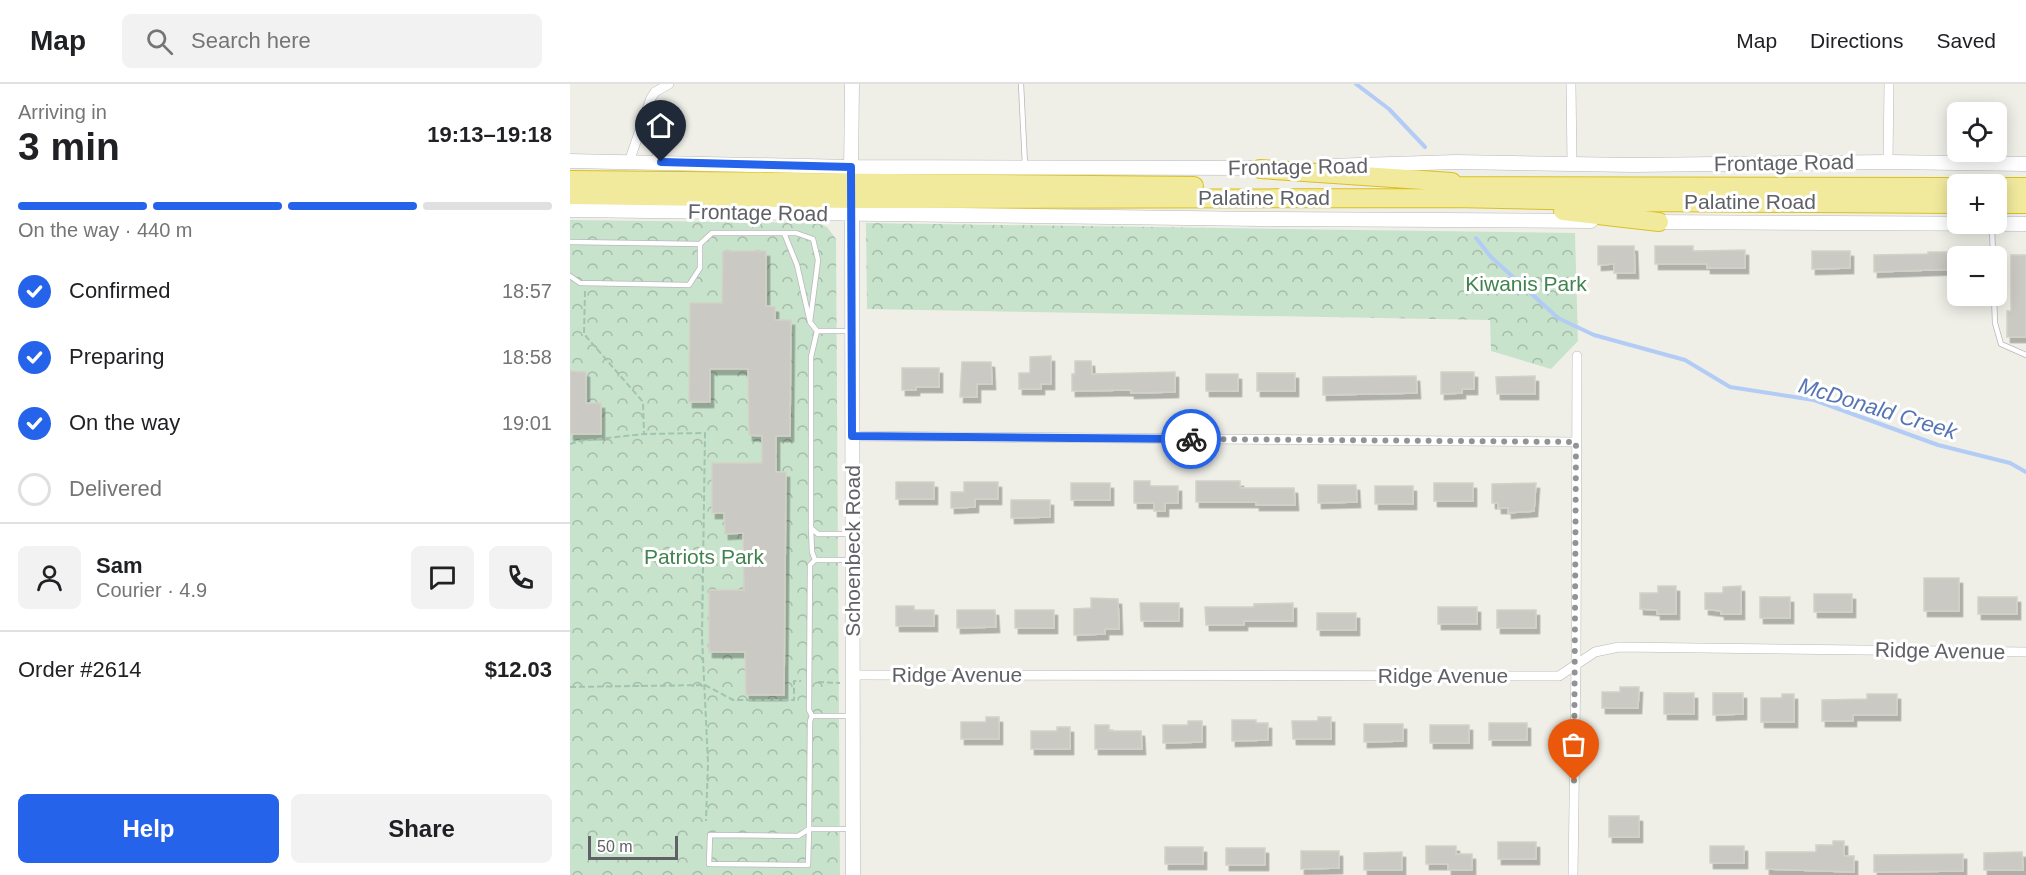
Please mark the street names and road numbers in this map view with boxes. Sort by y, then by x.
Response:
street label: Frontage Road [1714,150,1854,175]
street label: Frontage Road [1228,154,1368,179]
street label: Palatine Road [1198,186,1330,209]
street label: Palatine Road [1684,190,1816,213]
street label: Frontage Road [688,200,828,225]
street label: Schoenbeck Road [841,465,864,637]
street label: Ridge Avenue [1875,638,2005,663]
street label: Ridge Avenue [892,663,1022,686]
street label: Ridge Avenue [1378,664,1508,687]

